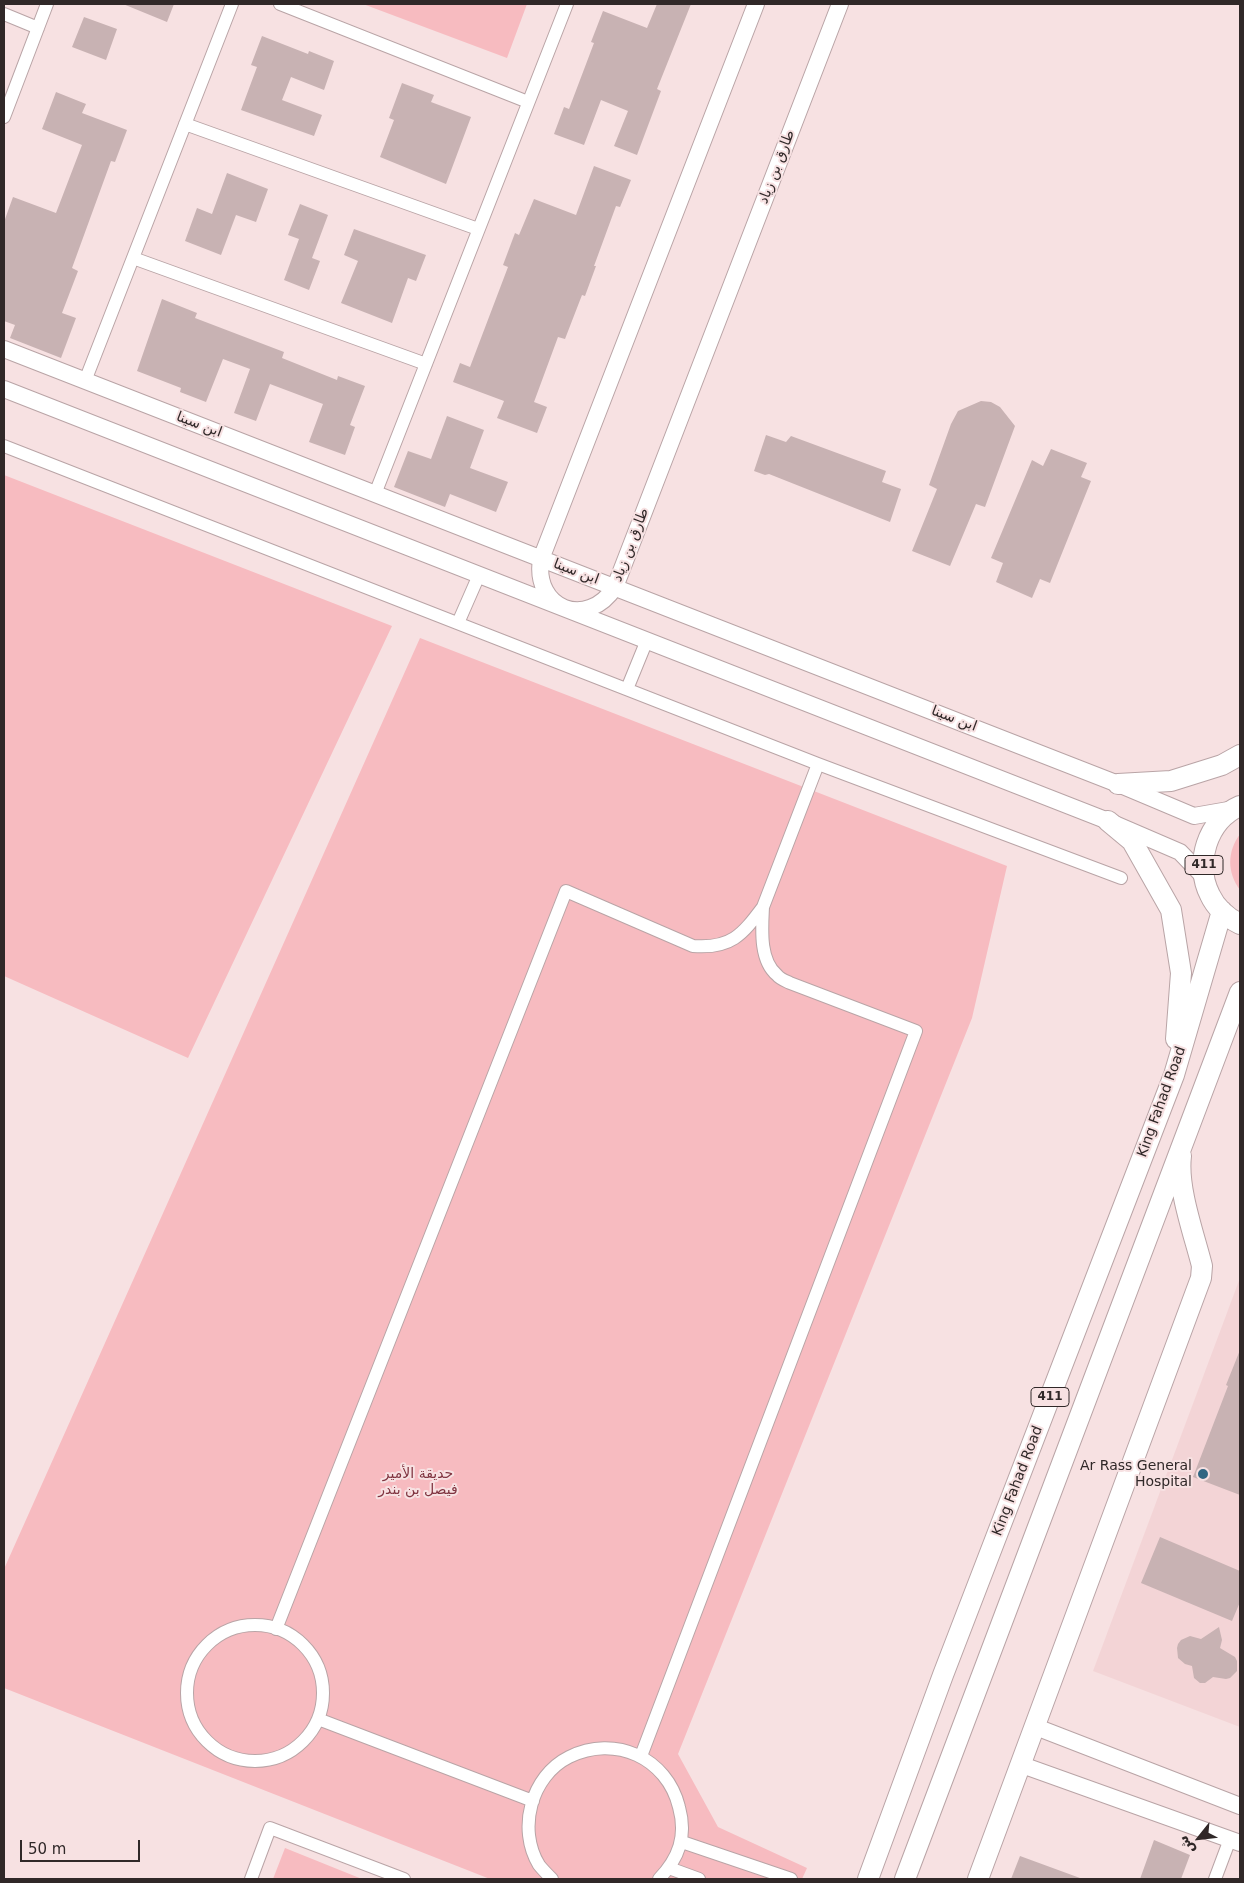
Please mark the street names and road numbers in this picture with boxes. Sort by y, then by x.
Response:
street label: طارق بن زياد [755,128,799,206]
street label: ابن سينا [174,409,224,441]
street label: طارق بن زياد [609,506,653,584]
street label: ابن سينا [551,556,601,588]
street label: ابن سينا [929,703,979,735]
road number: 411 [1185,856,1223,874]
street label: King Fahad Road [1134,1044,1190,1160]
road number: 411 [1031,1388,1069,1406]
street label: King Fahad Road [989,1424,1047,1538]

